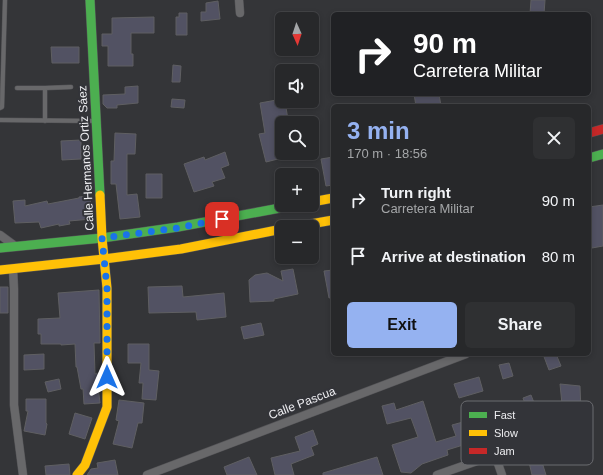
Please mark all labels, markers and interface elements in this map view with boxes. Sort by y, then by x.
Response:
north arrow [275,12,319,56]
map controls [275,12,319,264]
icon: right [347,28,399,80]
text: 90 m [413,28,477,59]
text: Carretera Militar [413,61,542,81]
button: sound [275,64,319,108]
street label: Calle Hermanos Ortiz Sáez [75,85,97,231]
button: search [275,116,319,160]
text: 3 min [347,117,410,144]
button: close [533,117,575,159]
text: 170 m · 18:56 [347,146,427,161]
button: + [275,168,319,212]
text: Turn right [381,184,451,201]
icon: right [347,189,369,211]
text: 90 m [542,192,575,209]
text: Carretera Militar [381,201,474,216]
pin [205,202,239,236]
icon: arrive [211,208,233,230]
button: − [275,220,319,264]
icon: arrive [347,245,369,267]
text: Arrive at destination [381,248,526,265]
text: 80 m [542,248,575,265]
button: Exit [347,302,457,348]
button: Share [465,302,575,348]
position arrow [86,356,128,398]
street label: Calle Pascua [266,384,338,422]
legend [461,401,593,465]
text: Fast [494,409,515,421]
text: Slow [494,427,518,439]
text: Jam [494,445,515,457]

